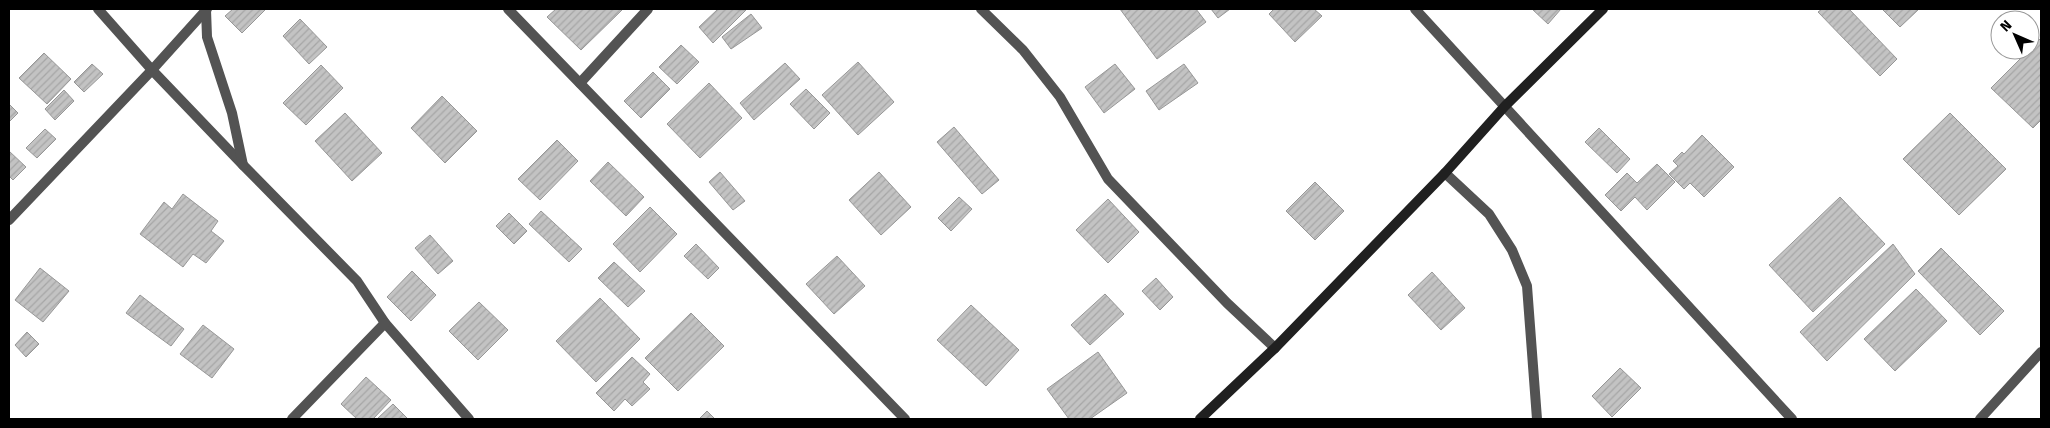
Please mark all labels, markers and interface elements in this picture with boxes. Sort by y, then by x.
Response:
north arrow [1990,10,2040,60]
text: N [1997,17,2015,35]

